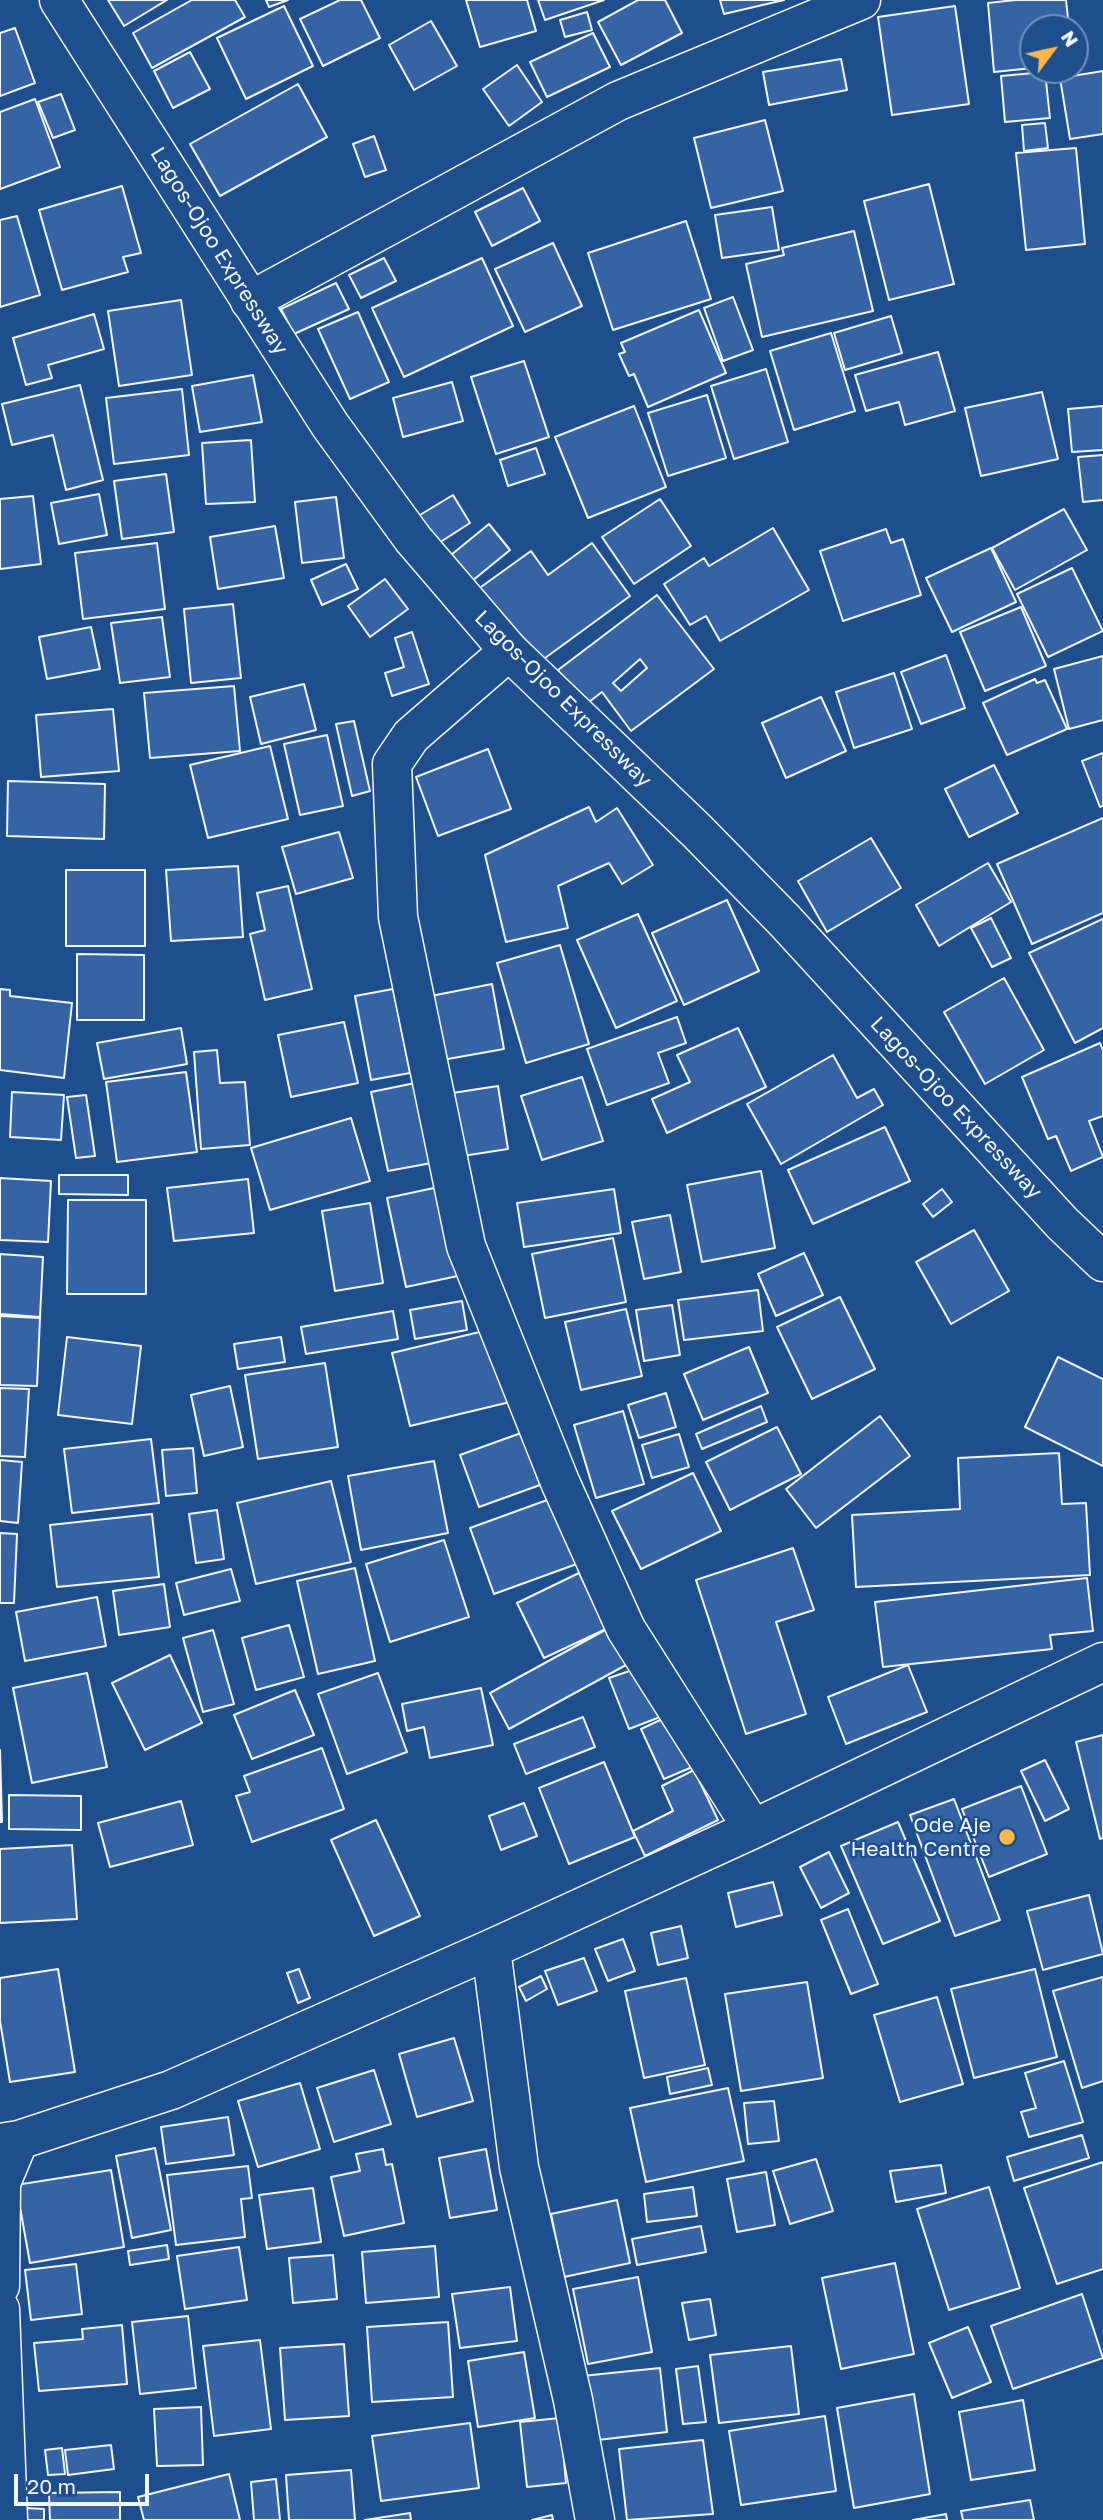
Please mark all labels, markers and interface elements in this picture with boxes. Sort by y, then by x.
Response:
north arrow [1019,14,1089,84]
text: N [1057,26,1084,51]
street label: Lagos-Ojoo Expressway [145,143,293,359]
street label: Lagos-Ojoo Expressway [469,605,657,793]
street label: Lagos-Ojoo Expressway [865,1012,1047,1204]
place label: Ode Aje Health Centre [850,1812,991,1862]
marker: Ode Aje Health Centre [997,1827,1017,1847]
scale bar [18,2460,152,2504]
text: 20 m [27,2473,76,2499]

